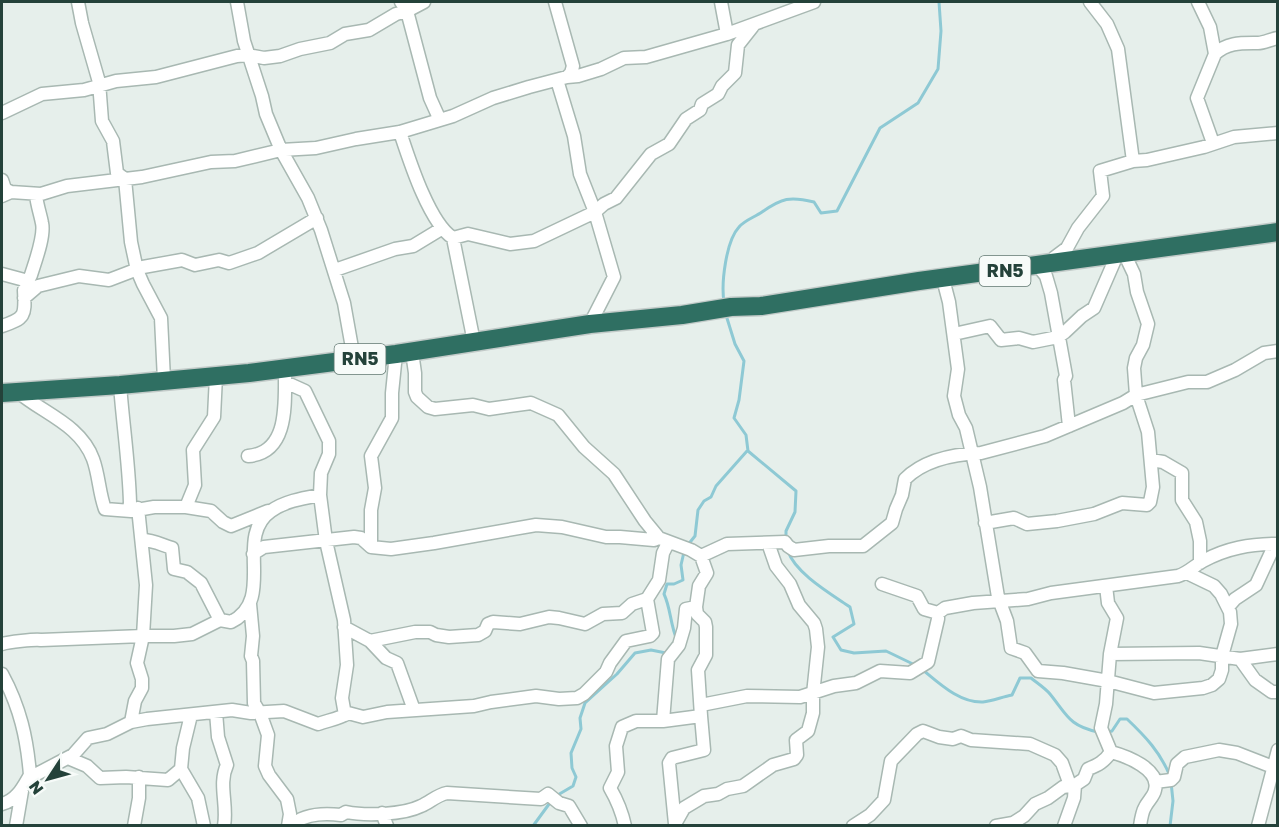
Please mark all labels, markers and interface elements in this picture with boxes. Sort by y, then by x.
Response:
road number: RN5 [980,256,1030,286]
road number: RN5 [334,344,386,374]
north arrow [18,749,78,809]
text: N [24,777,48,799]

